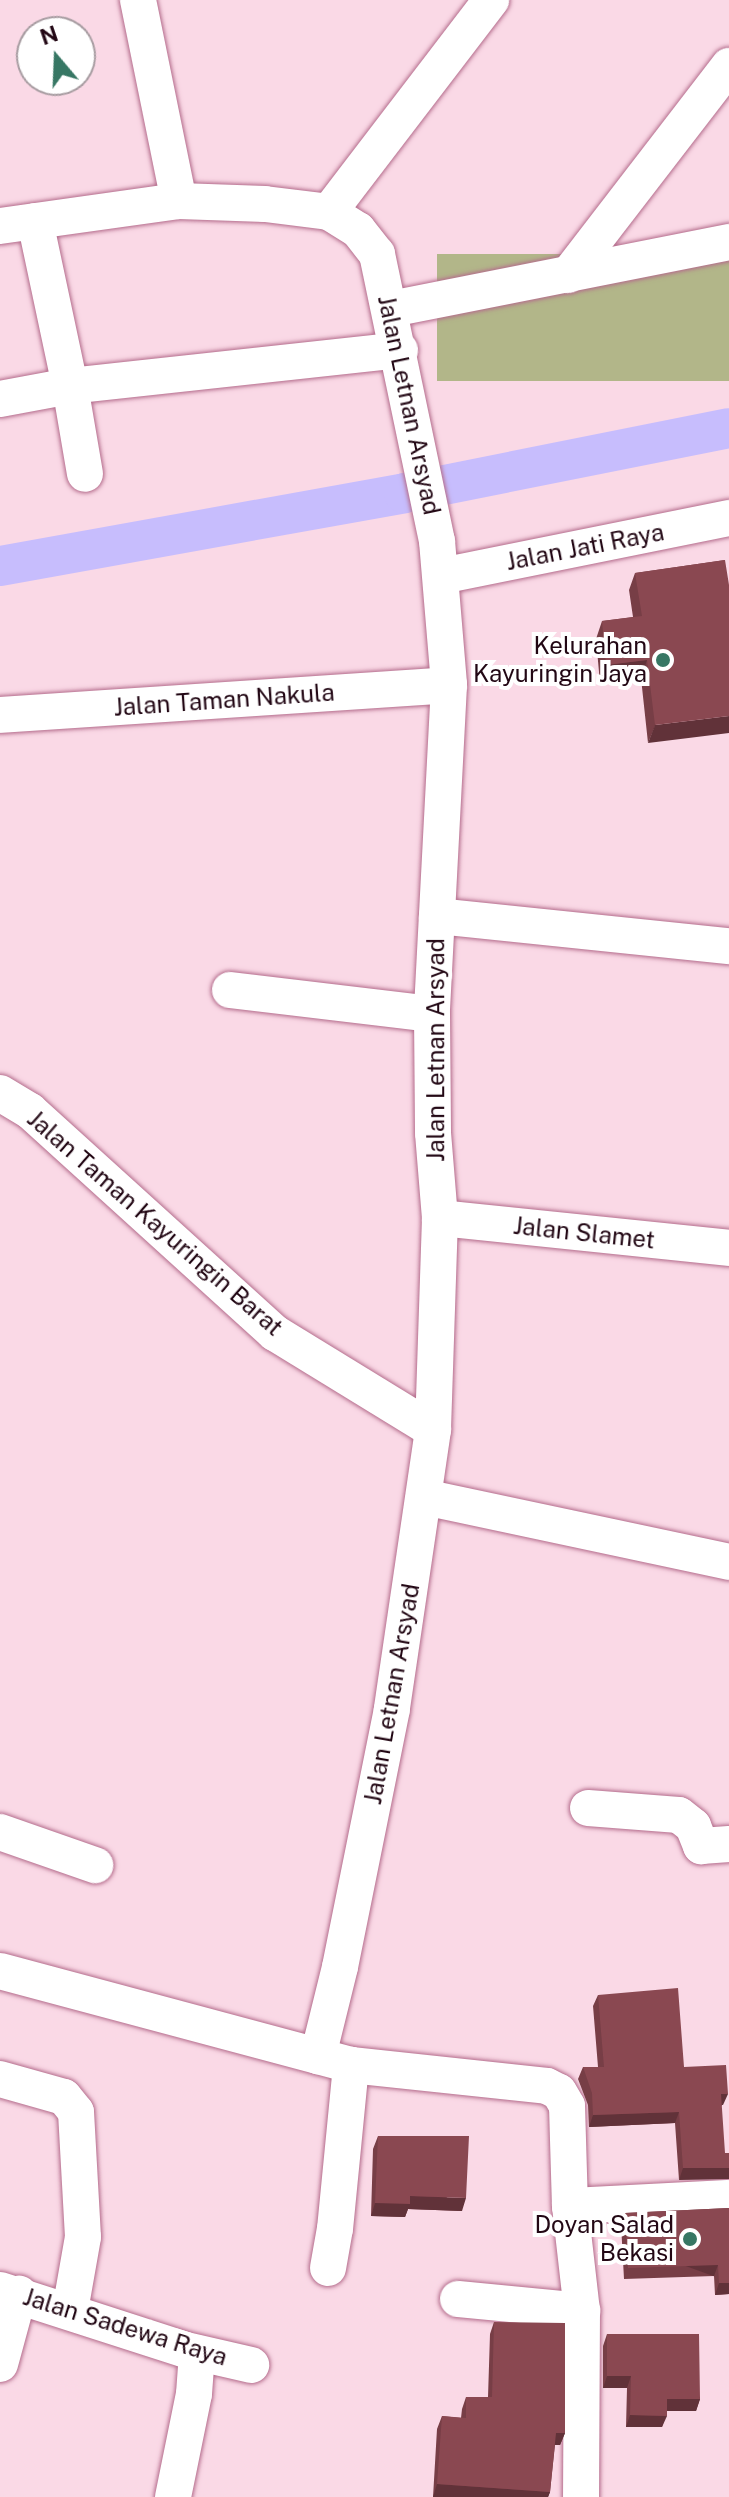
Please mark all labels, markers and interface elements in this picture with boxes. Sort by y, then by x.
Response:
north arrow [16,16,96,96]
text: N [36,20,61,50]
street label: Jalan Letnan Arsyad [372,293,446,517]
street label: Jalan Jati Raya [503,518,667,576]
place label: Kelurahan Kayuringin Jaya [473,632,647,688]
marker: Kelurahan Kayuringin Jaya [654,651,672,669]
street label: Jalan Taman Nakula [113,678,335,722]
street label: Jalan Letnan Arsyad [422,938,450,1162]
street label: Jalan Taman Kayuringin Barat [21,1104,289,1342]
street label: Jalan Slamet [512,1211,656,1255]
street label: Jalan Letnan Arsyad [358,1581,426,1807]
place label: Doyan Salad Bekasi [534,2211,674,2267]
marker: Doyan Salad Bekasi [681,2230,699,2248]
street label: Jalan Sadewa Raya [19,2282,231,2372]

